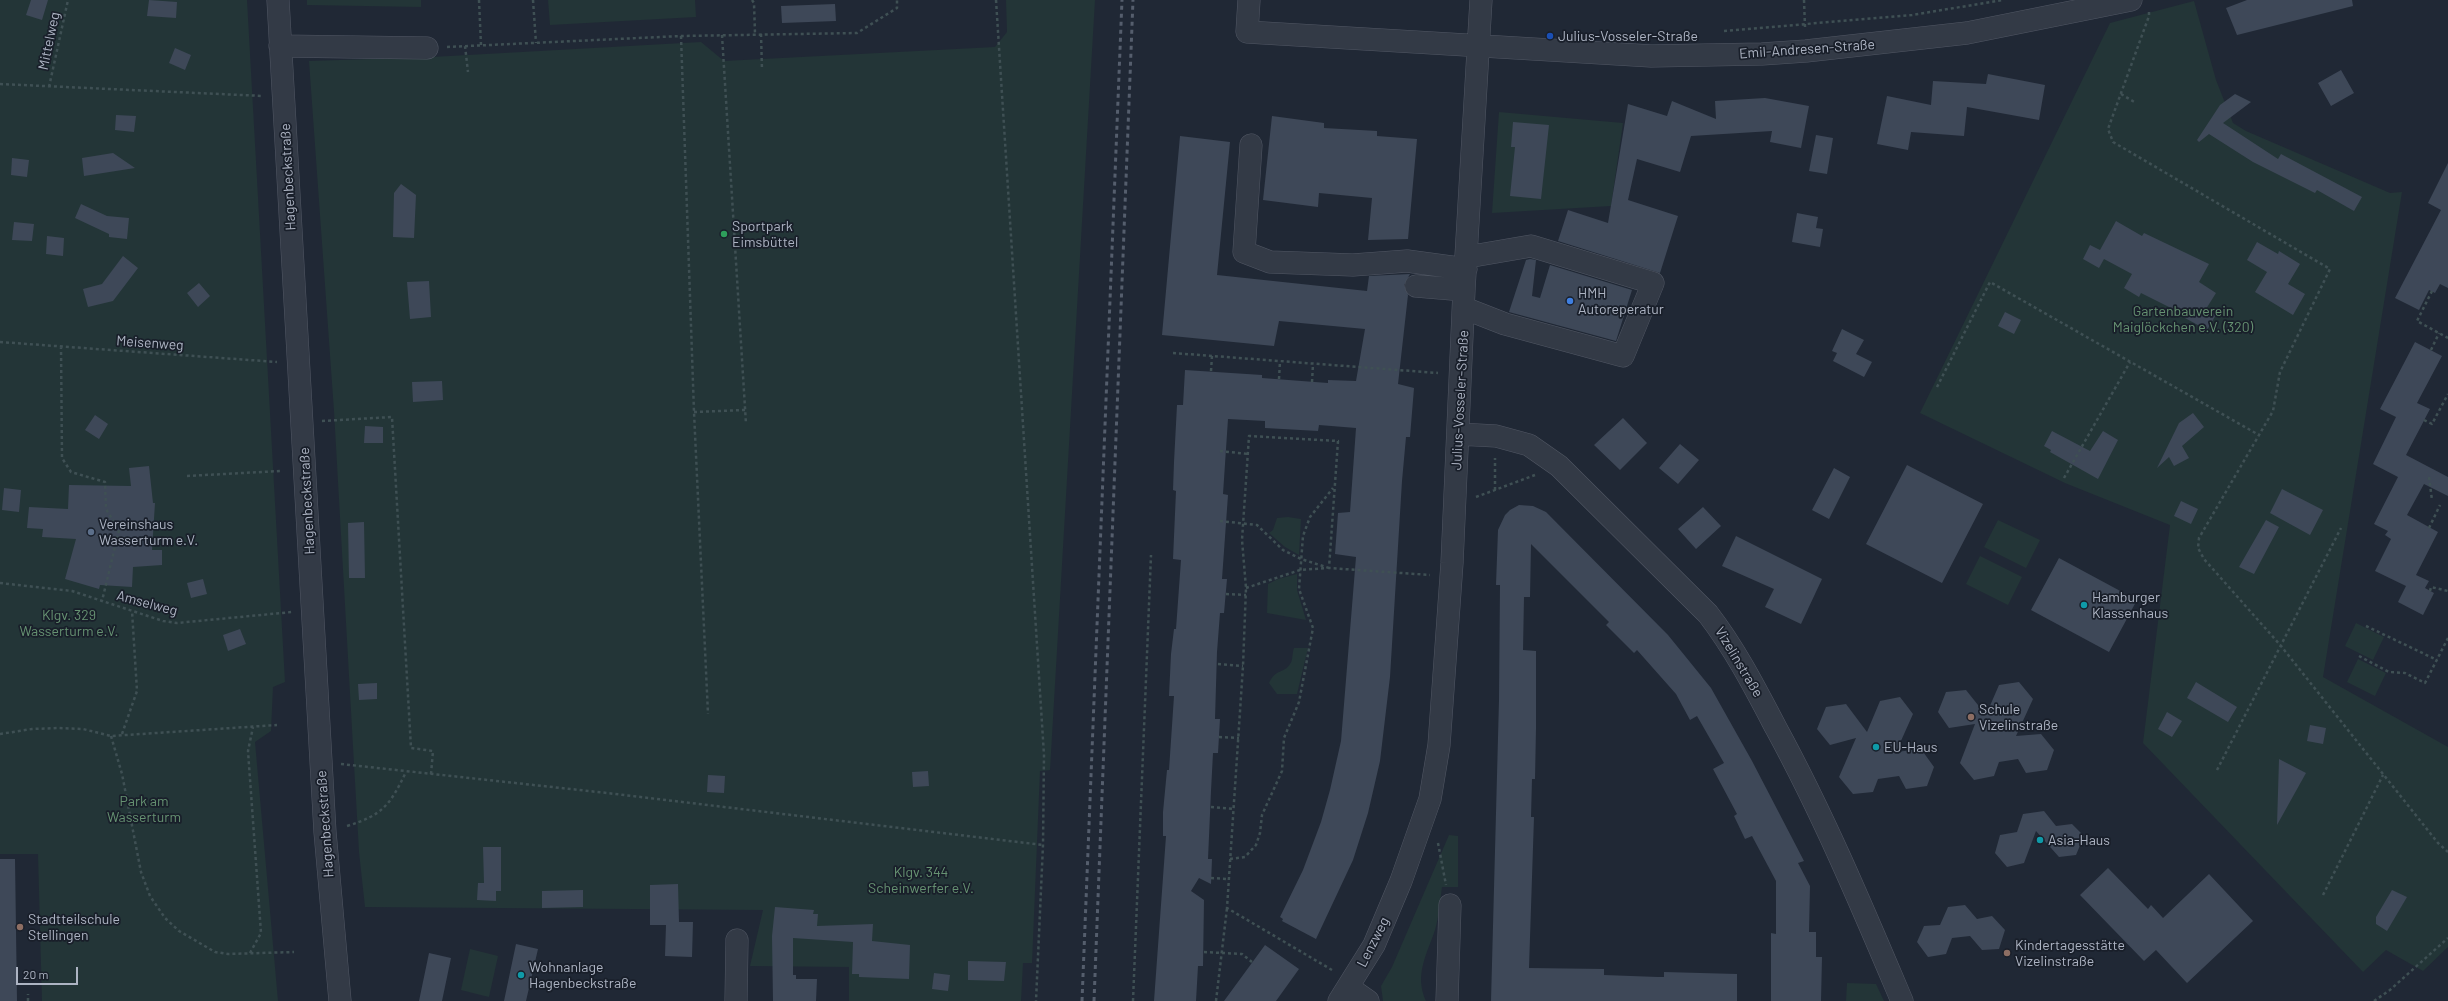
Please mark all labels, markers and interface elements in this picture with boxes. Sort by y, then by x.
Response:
street label: Mittelweg [35,10,63,72]
place label: Julius-Vosseler-Straße [1558,28,1698,44]
marker: Julius-Vosseler-Straße [1545,31,1555,41]
street label: Emil-Andresen-Straße [1738,36,1876,62]
street label: Hagenbeckstraße [277,123,299,231]
place label: Sportpark Eimsbüttel [732,218,798,250]
marker: Sportpark Eimsbüttel [719,229,729,239]
place label: HMH Autoreperatur [1578,285,1664,318]
marker: HMH Autoreperatur [1565,296,1575,306]
park label: Gartenbauverein Maiglöckchen e.V. (320) [2113,303,2253,336]
street label: Julius-Vosseler-Straße [1448,330,1472,470]
street label: Meisenweg [116,332,184,354]
street label: Hagenbeckstraße [296,447,318,555]
place label: Vereinshaus Wasserturm e.V. [99,516,198,548]
marker: Vereinshaus Wasserturm e.V. [86,527,96,537]
street label: Amselweg [115,587,179,619]
place label: Hamburger Klassenhaus [2092,589,2168,622]
marker: Hamburger Klassenhaus [2079,600,2089,610]
park label: Klgv. 329 Wasserturm e.V. [19,607,119,640]
street label: Vizelinstraße [1711,624,1767,700]
place label: Schule Vizelinstraße [1979,701,2058,734]
marker: Schule Vizelinstraße [1966,712,1976,722]
place label: EU-Haus [1884,739,1938,755]
marker: EU-Haus [1871,742,1881,752]
street label: Hagenbeckstraße [313,770,337,878]
park label: Park am Wasserturm [107,793,181,826]
place label: Asia-Haus [2048,832,2110,848]
marker: Asia-Haus [2035,835,2045,845]
park label: Klgv. 344 Scheinwerfer e.V. [868,864,974,896]
place label: Stadtteilschule Stellingen [28,911,120,944]
street label: Lenzweg [1353,914,1393,970]
marker: Stadtteilschule Stellingen [15,922,25,932]
place label: Kindertagesstätte Vizelinstraße [2015,937,2125,970]
marker: Kindertagesstätte Vizelinstraße [2002,948,2012,958]
scale bar [18,959,80,985]
place label: Wohnanlage Hagenbeckstraße [529,959,636,992]
text: 20 m [23,967,49,981]
marker: Wohnanlage Hagenbeckstraße [516,970,526,980]

